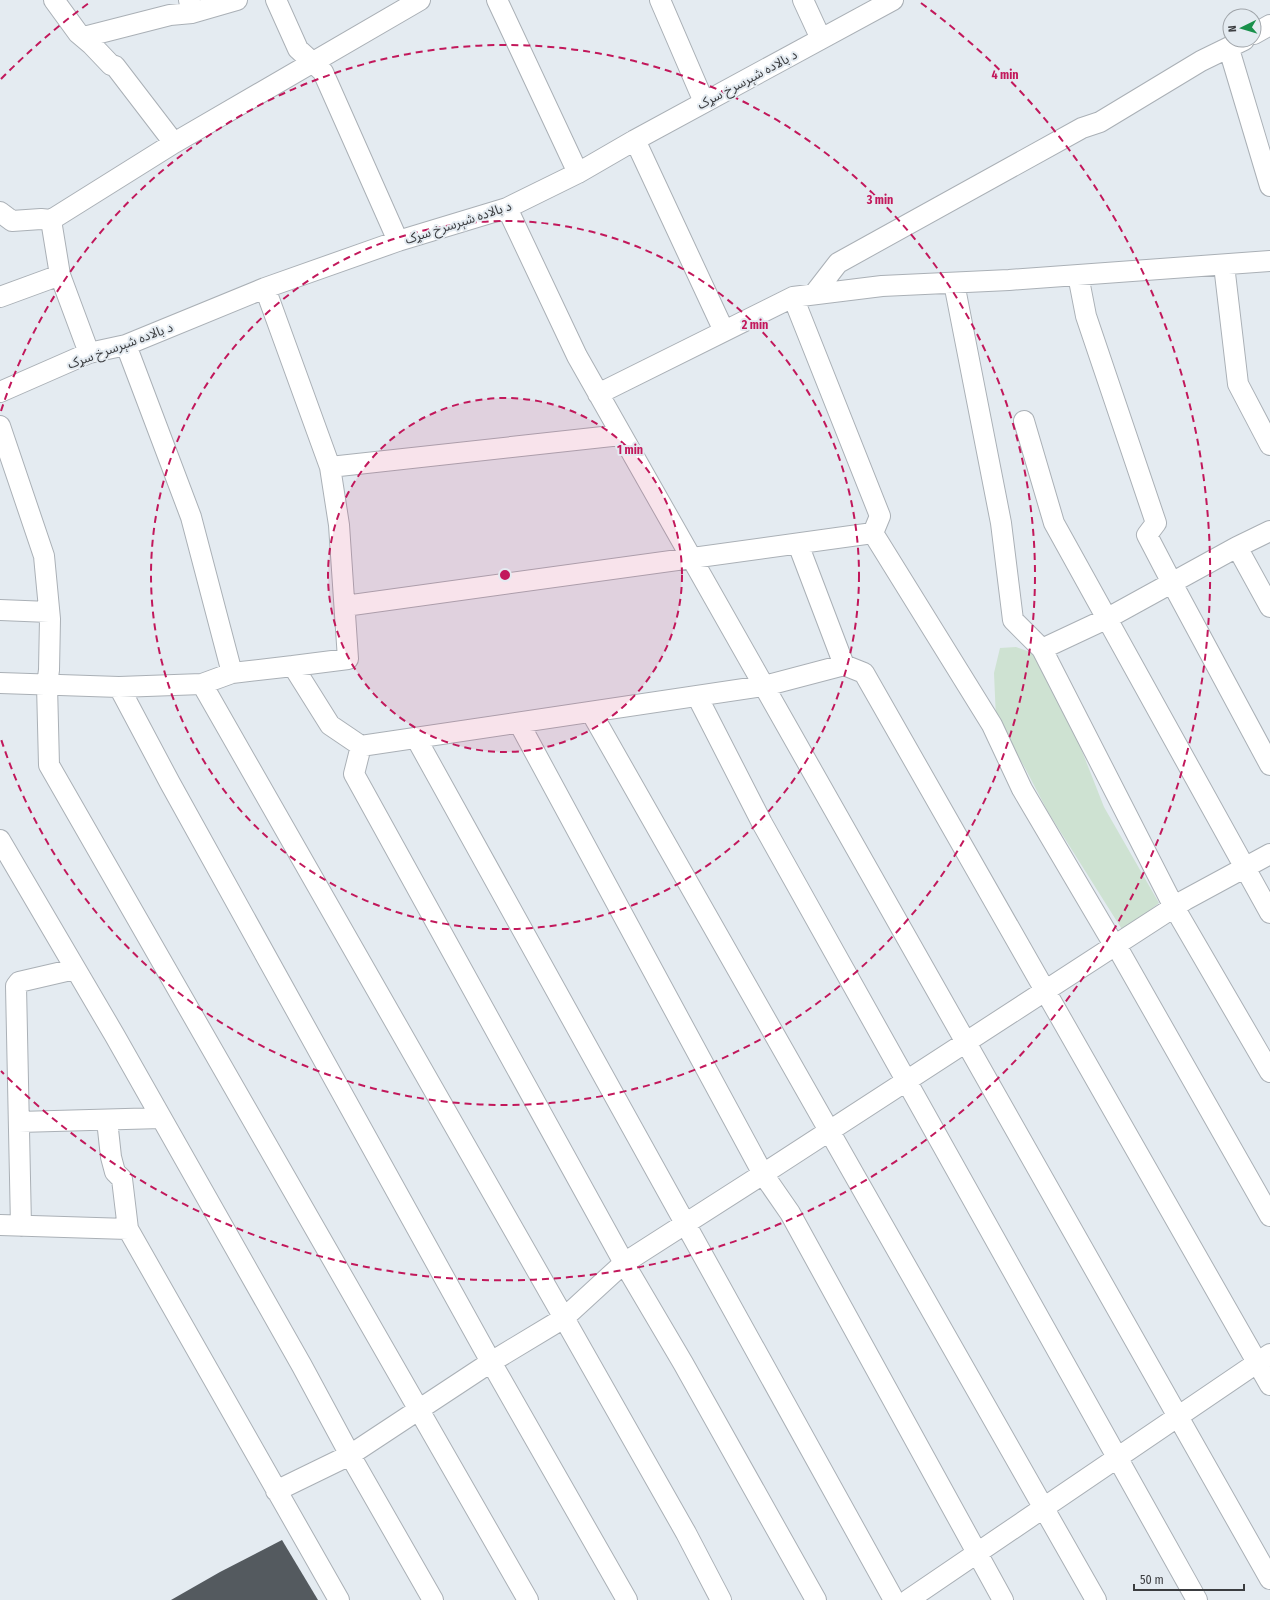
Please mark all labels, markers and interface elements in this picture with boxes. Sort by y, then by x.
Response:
north arrow [1222,8,1262,48]
text: N [1226,25,1239,33]
street label: د بالاده شېرسرخ سړک [695,47,801,115]
text: 4 min [991,68,1019,82]
text: 3 min [866,193,893,207]
street label: د بالاده شېرسرخ سړک [403,198,514,250]
text: 2 min [741,318,768,332]
street label: د بالاده شېرسرخ سړک [65,319,176,374]
text: 1 min [617,443,643,457]
centre of rings [498,568,512,582]
scale bar [1134,1566,1244,1592]
text: 50 m [1140,1573,1164,1587]

